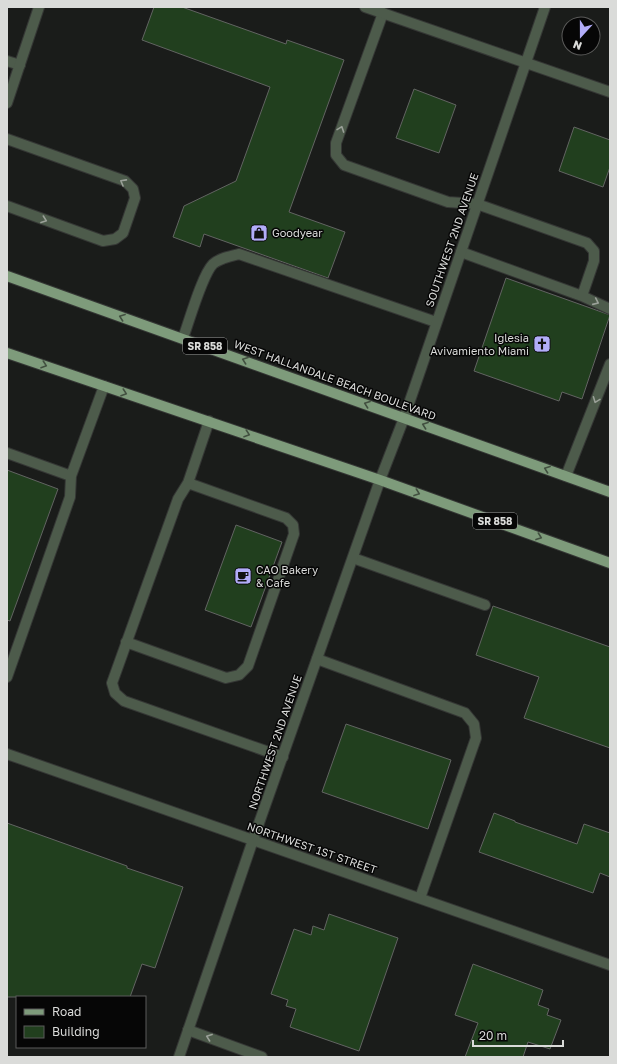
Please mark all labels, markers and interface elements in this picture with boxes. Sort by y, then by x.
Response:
north arrow [561,16,601,56]
text: N [571,38,583,53]
one-way arrow [336,126,344,133]
street label: SOUTHWEST 2ND AVENUE [422,171,481,309]
one-way arrow [120,179,127,186]
one-way arrow [40,215,47,223]
shop icon: Goodyear [249,223,269,243]
place label: Goodyear [272,226,323,239]
one-way arrow [592,297,600,305]
one-way arrow [119,313,126,321]
place label: Iglesia Avivamiento Miami [430,331,529,357]
church icon: Iglesia Avivamiento Miami [532,334,552,354]
street label: WEST HALLANDALE BEACH BOULEVARD [232,337,438,422]
road number: SR 858 [183,338,227,354]
one-way arrow [241,357,248,365]
one-way arrow [40,361,47,369]
one-way arrow [120,388,127,396]
one-way arrow [592,396,600,403]
one-way arrow [363,401,370,409]
one-way arrow [421,422,428,430]
one-way arrow [243,430,250,438]
one-way arrow [544,466,551,474]
one-way arrow [413,488,420,497]
road number: SR 858 [473,513,517,529]
one-way arrow [536,532,543,541]
place label: CAO Bakery & Cafe [256,563,318,589]
cafe icon: CAO Bakery & Cafe [233,566,253,586]
street label: NORTHWEST 2ND AVENUE [245,673,304,811]
street label: NORTHWEST 1ST STREET [246,819,379,876]
legend [16,996,146,1048]
text: Road [52,1004,81,1019]
scale bar [473,1022,563,1048]
text: Building [52,1024,100,1039]
text: 20 m [479,1028,507,1043]
one-way arrow [205,1034,212,1042]

